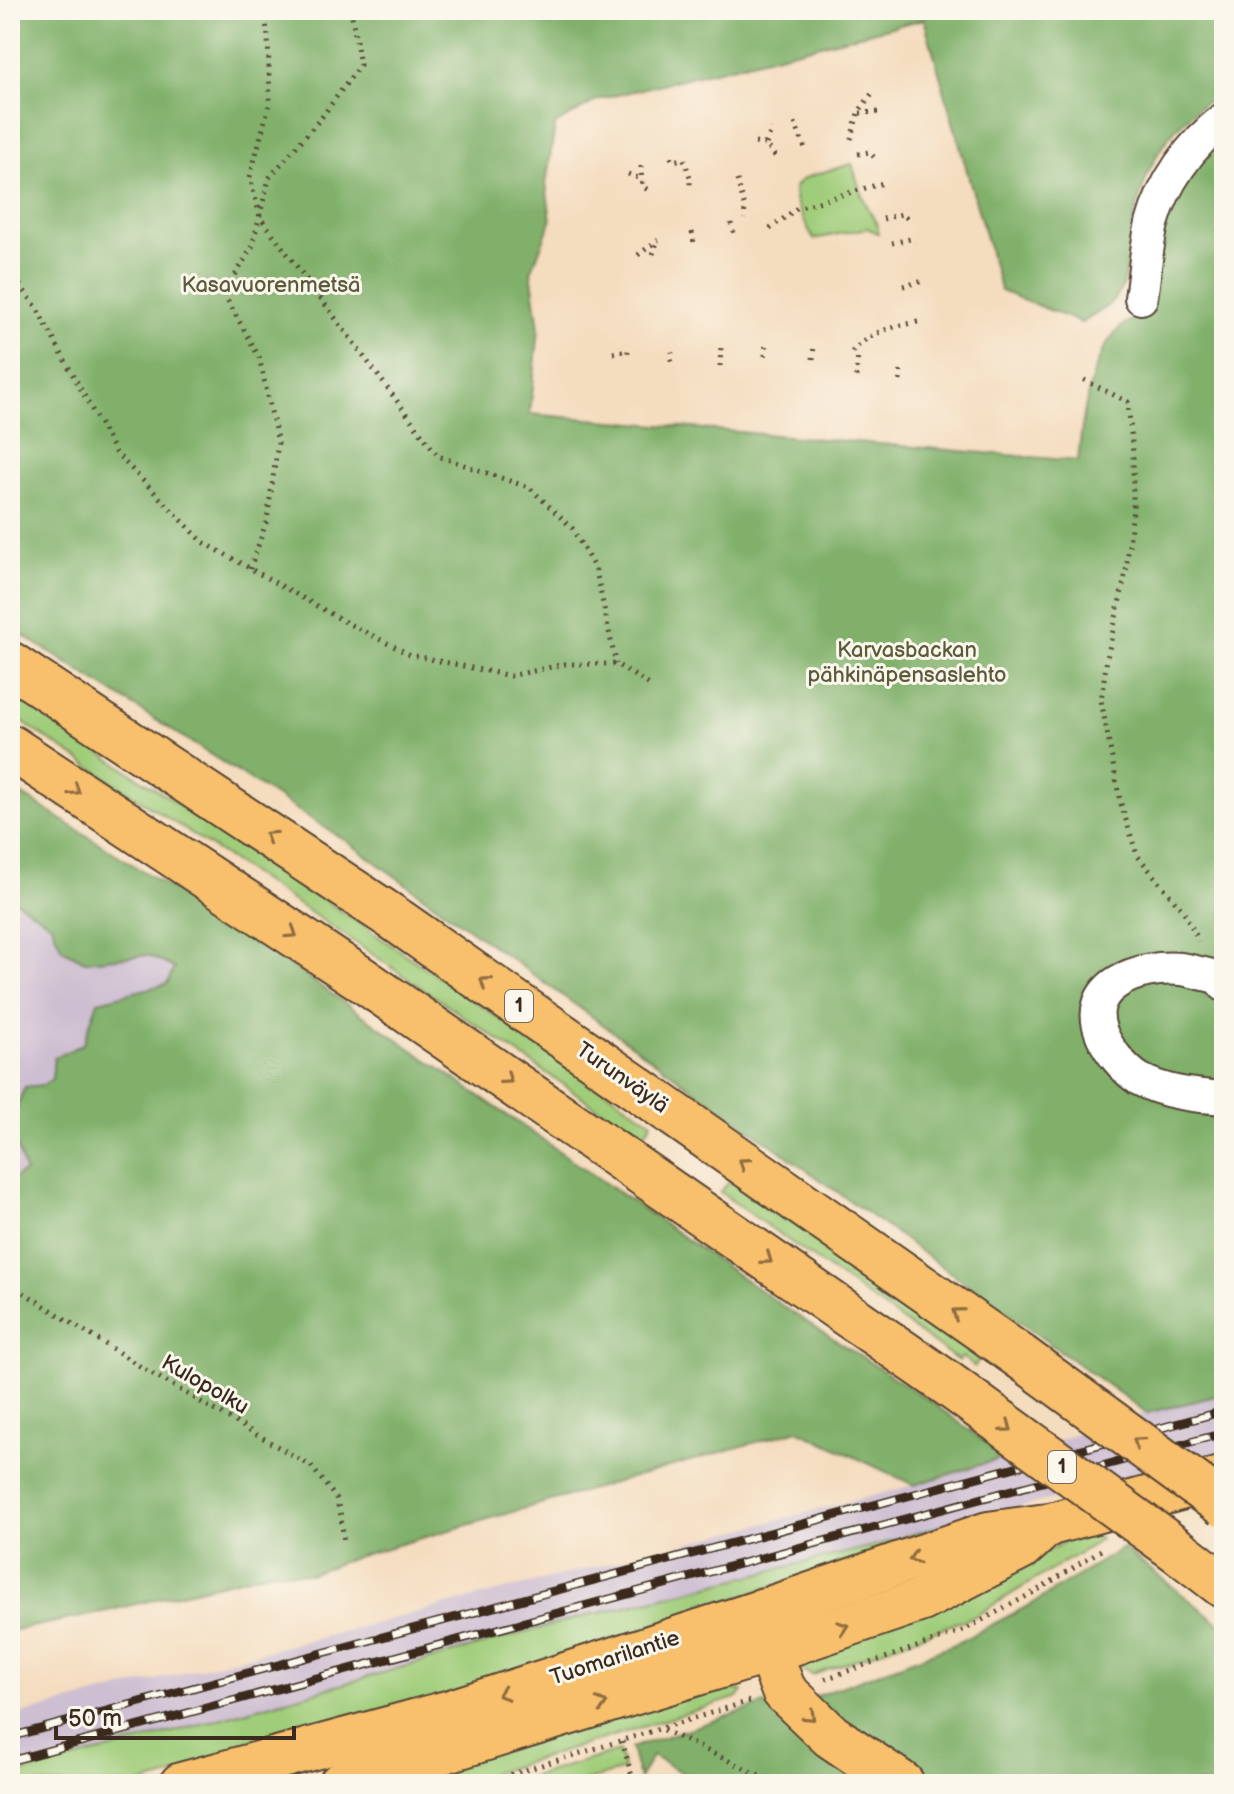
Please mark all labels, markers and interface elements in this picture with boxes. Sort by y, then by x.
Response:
park label: Kasavuorenmetsä [181,272,361,299]
park label: Karvasbackan pähkinäpensaslehto [807,637,1007,689]
one-way arrow [66,780,81,795]
one-way arrow [265,831,279,846]
one-way arrow [283,923,298,938]
one-way arrow [480,977,494,992]
road number: 1 [505,990,533,1022]
street label: Turunväylä [571,1036,673,1120]
one-way arrow [498,1069,512,1084]
one-way arrow [739,1158,753,1173]
one-way arrow [758,1249,772,1264]
one-way arrow [952,1308,966,1323]
street label: Kulopolku [157,1349,253,1421]
one-way arrow [998,1417,1012,1431]
one-way arrow [1133,1438,1147,1452]
road number: 1 [1048,1451,1076,1483]
one-way arrow [908,1549,922,1565]
one-way arrow [835,1620,849,1636]
street label: Tuomarilantie [547,1624,683,1692]
one-way arrow [497,1684,511,1700]
scale bar [56,1690,294,1740]
one-way arrow [594,1697,608,1713]
text: 50 m [68,1704,122,1733]
one-way arrow [801,1707,816,1721]

